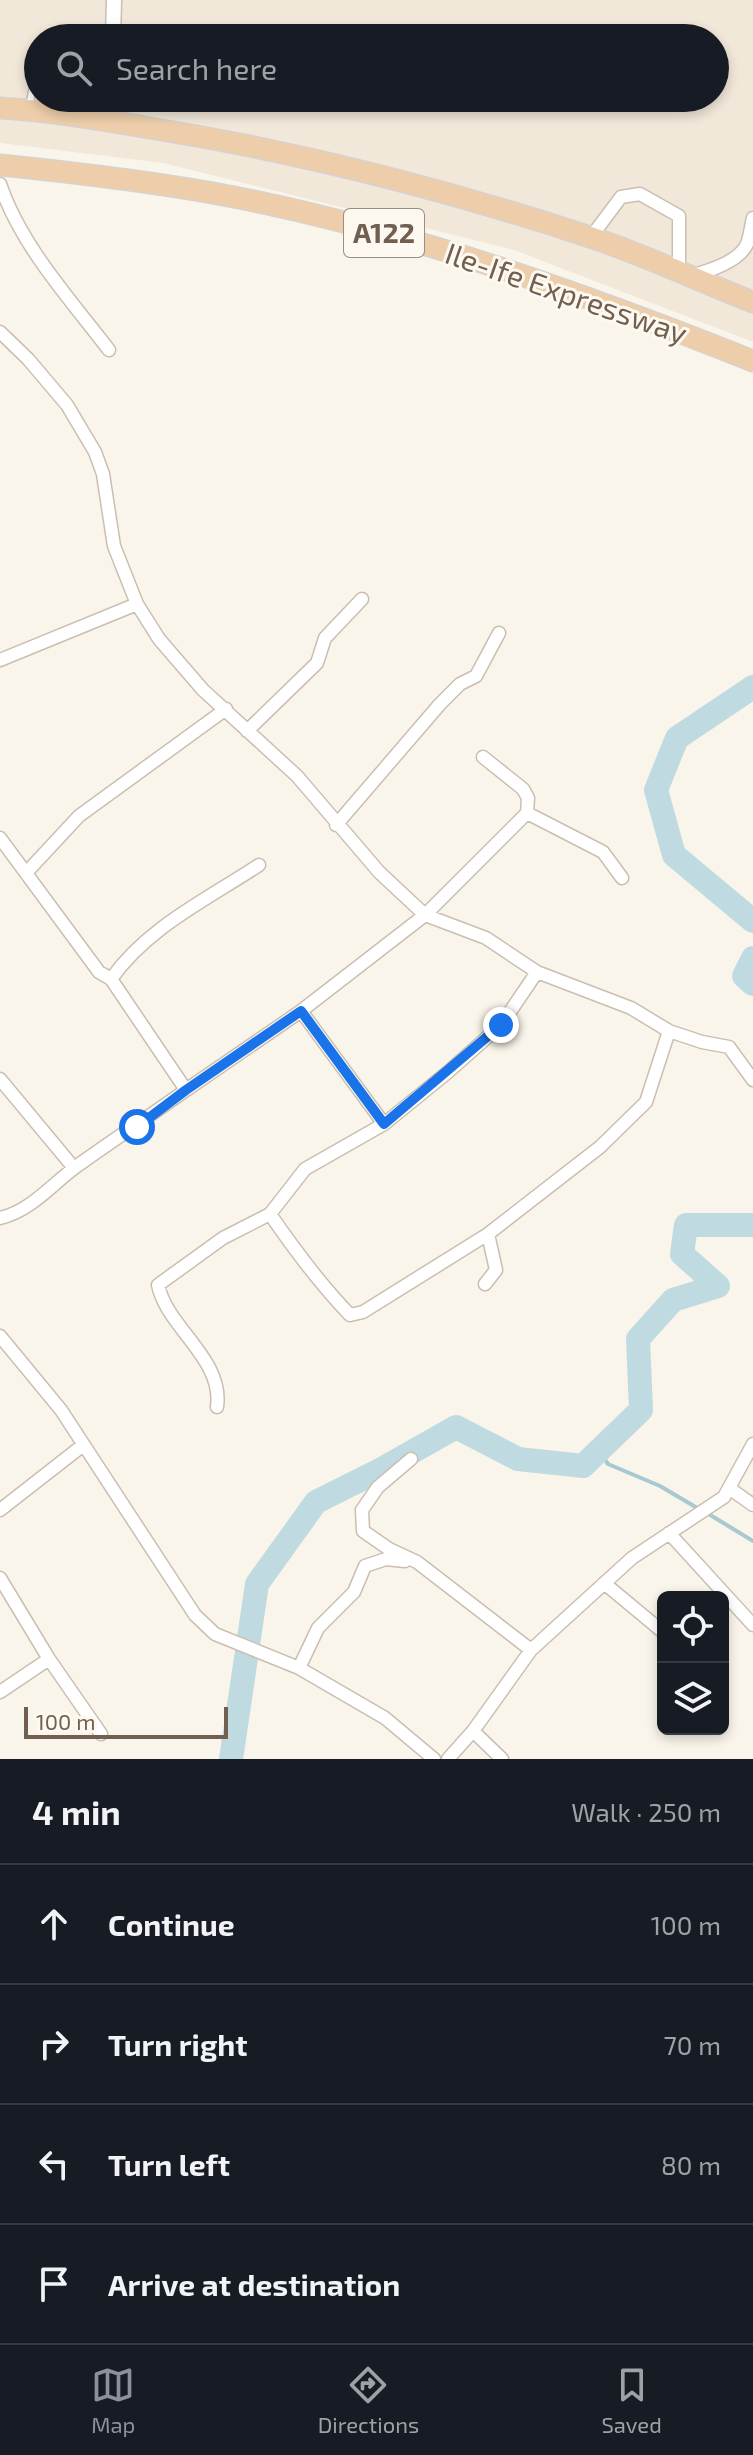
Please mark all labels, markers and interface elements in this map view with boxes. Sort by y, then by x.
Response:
search box [24,24,729,112]
icon: search [52,46,96,90]
text: Search here [116,50,277,86]
road number: A122 [344,209,424,257]
street label: Ile-Ife Expressway [441,234,692,350]
route end [483,1007,519,1043]
route start [119,1109,155,1145]
map controls [657,1591,729,1735]
button: locate [657,1591,729,1663]
button: layers [657,1663,729,1735]
scale bar [24,1703,228,1739]
text: 100 m [36,1708,95,1734]
text: 4 min [32,1791,121,1832]
text: Walk · 250 m [571,1796,721,1827]
icon: ahead [32,1902,76,1946]
text: Continue [108,1906,235,1942]
text: 100 m [651,1909,721,1940]
icon: right [32,2022,76,2066]
text: Turn right [108,2026,248,2062]
text: 70 m [663,2029,721,2060]
icon: left [32,2142,76,2186]
text: Turn left [108,2146,230,2182]
text: 80 m [661,2149,721,2180]
icon: arrive [32,2262,76,2306]
text: Arrive at destination [108,2266,400,2302]
tab: Map [91,2363,135,2437]
tab: Directions [318,2363,419,2437]
tab: Saved [601,2363,662,2437]

